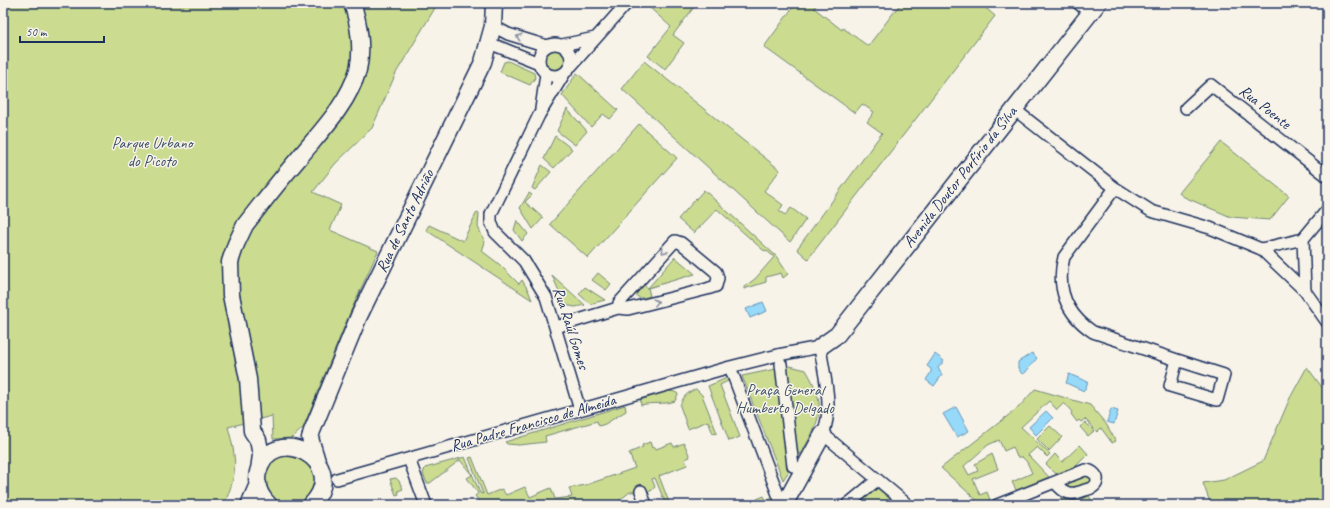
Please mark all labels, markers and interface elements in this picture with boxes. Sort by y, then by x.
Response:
scale bar [20,18,104,44]
text: 50 m [26,24,48,40]
one-way arrow [516,33,523,42]
street label: Rua Poente [1235,81,1296,134]
street label: Avenida Doutor Porfírio da Silva [899,101,1022,252]
park label: Parque Urbano do Picoto [112,133,195,171]
street label: Rua de Santo Adrião [371,165,439,276]
one-way arrow [662,246,669,254]
street label: Rua Raúl Gomes [548,284,594,373]
one-way arrow [653,299,659,307]
park label: Praça General Humberto Delgado [736,380,835,418]
street label: Rua Padre Francisco de Almeida [448,389,619,456]

